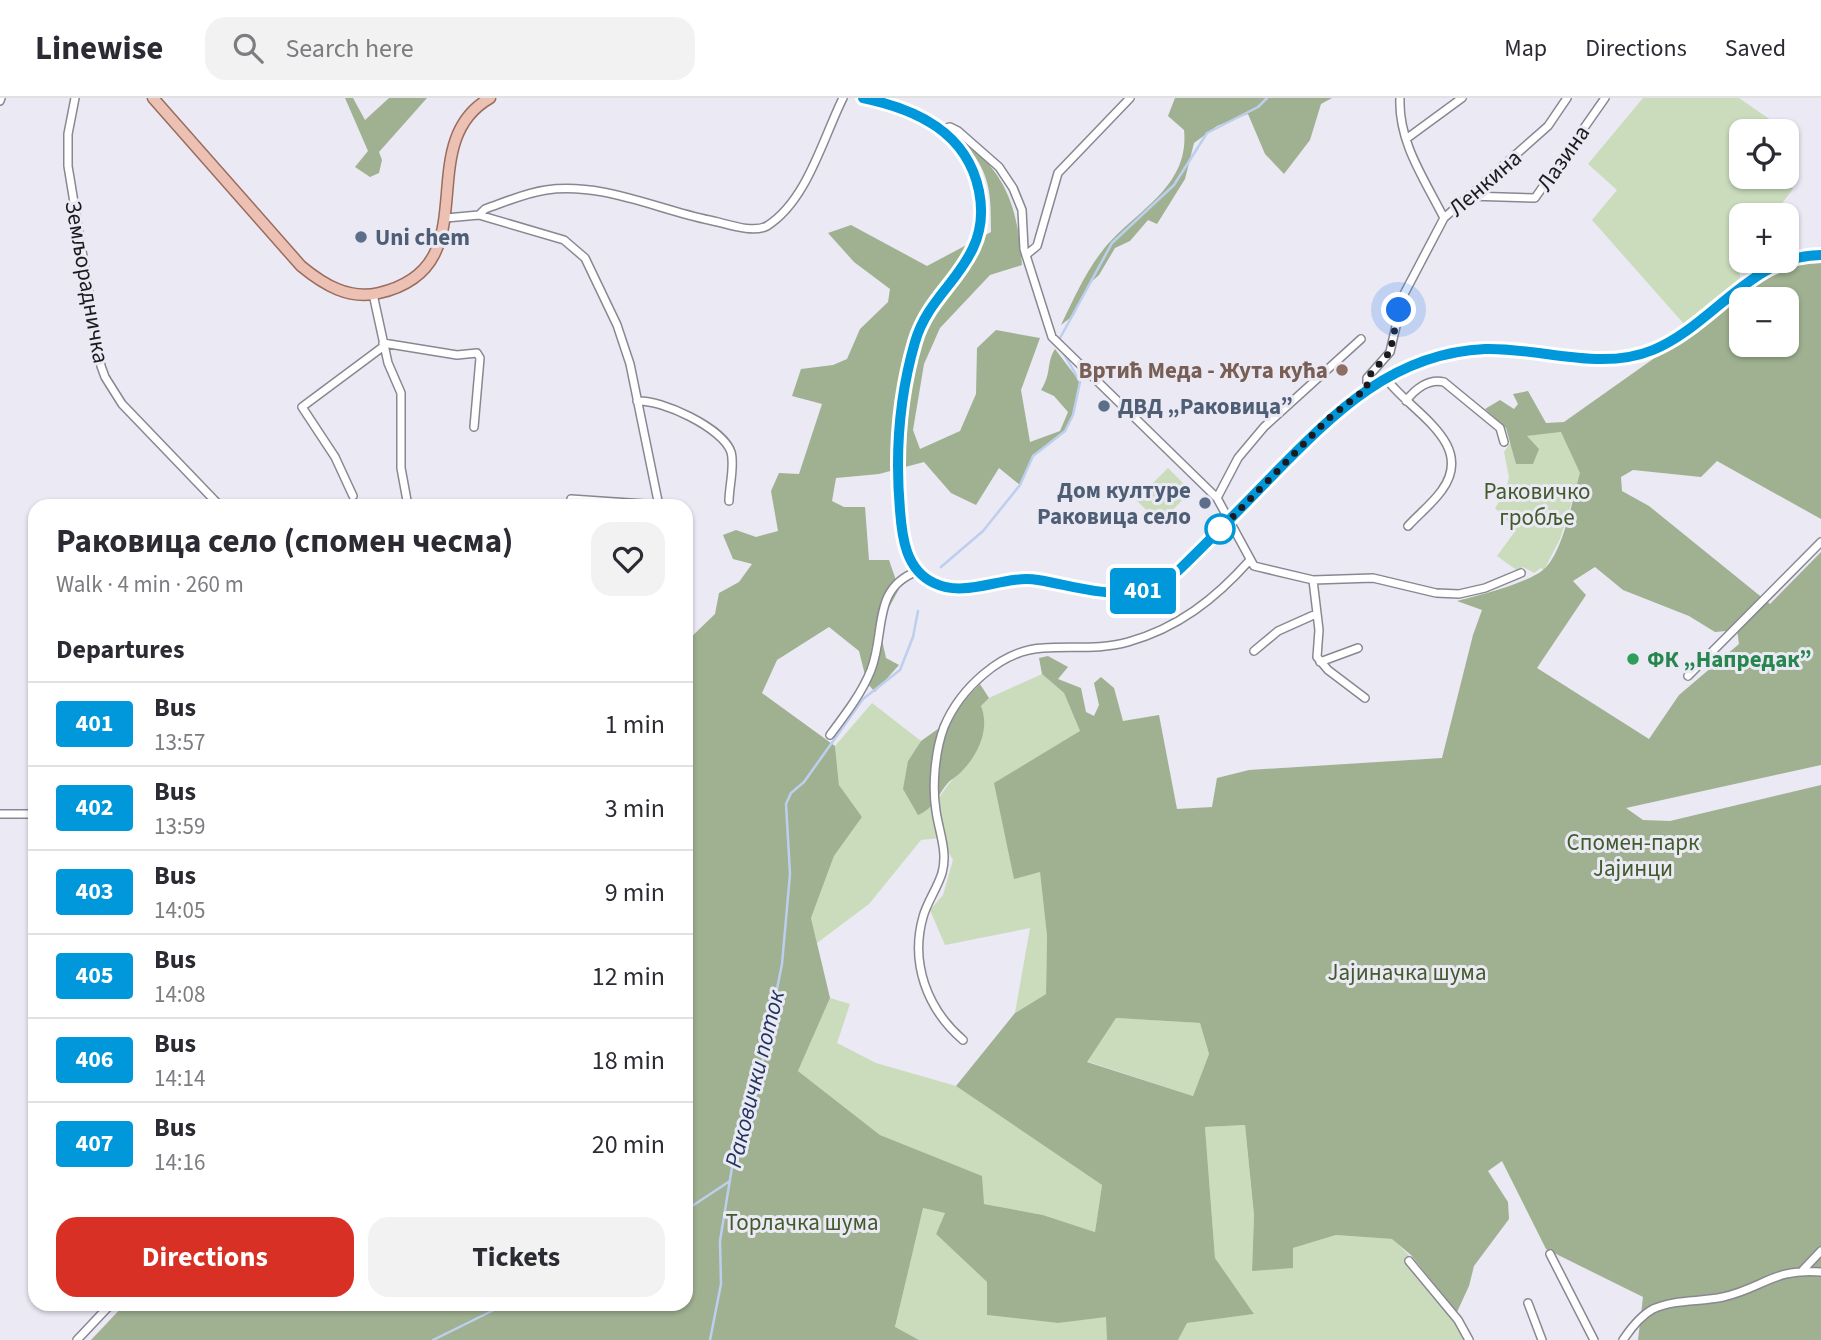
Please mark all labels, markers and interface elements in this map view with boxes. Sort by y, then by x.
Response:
search box [205,17,695,80]
text: Linewise [35,25,163,72]
icon: search [229,29,267,67]
text: Search here [285,30,414,67]
text: Map [1504,31,1547,66]
text: Directions [1585,31,1687,66]
text: Saved [1725,31,1786,66]
street label: Лазина [1528,118,1598,198]
map controls [1729,119,1799,357]
button: locate [1729,119,1799,189]
street label: Ленкина [1441,142,1529,224]
street label: Земљорадничка [56,198,118,366]
button: + [1729,203,1799,273]
place label: Uni chem [375,221,470,254]
marker: Uni chem [353,229,369,245]
button: − [1729,287,1799,357]
your location [1381,292,1416,327]
place label: Вртић Меда - Жута кућа [1079,354,1328,387]
marker: Вртић Меда - Жута кућа [1334,362,1350,378]
place label: ДВД „Раковица” [1118,390,1293,423]
marker: ДВД „Раковица” [1096,398,1112,414]
place label: Дом културе Раковица село [1037,474,1191,533]
park label: Раковичко гробље [1484,475,1591,534]
marker: Дом културе Раковица село [1197,495,1213,511]
unlabelled marker [1205,514,1235,544]
text: Раковица село (спомен чесма) [56,518,513,565]
button: heart [591,522,665,596]
text: Walk · 4 min · 260 m [56,568,244,601]
line badge: 401 [1103,568,1183,614]
text: 401 [1124,573,1162,608]
text: Departures [56,631,184,668]
place label: ФК „Напредак” [1647,643,1812,676]
marker: ФК „Напредак” [1625,651,1641,667]
text: Bus [154,689,196,726]
text: 401 [75,706,114,741]
text: 1 min [605,706,665,743]
text: 13:57 [154,726,205,759]
text: Bus [154,773,196,810]
text: 402 [75,790,114,825]
text: 3 min [605,790,665,827]
text: 13:59 [154,810,205,843]
park label: Спомен-парк Јајинци [1567,826,1700,885]
text: Bus [154,857,196,894]
text: 403 [75,874,114,909]
text: 9 min [605,874,665,911]
text: 14:05 [154,894,205,927]
text: Bus [154,941,196,978]
park label: Јајиначка шума [1327,956,1487,989]
text: 405 [75,958,114,993]
text: 12 min [592,958,665,995]
text: 14:08 [154,978,205,1011]
water label: Раковички поток [716,986,794,1171]
text: Bus [154,1025,196,1062]
text: 406 [75,1042,114,1077]
text: 18 min [592,1042,665,1079]
text: 14:14 [154,1062,205,1095]
text: Bus [154,1109,196,1146]
text: 407 [75,1126,114,1161]
text: 20 min [592,1126,665,1163]
text: 14:16 [154,1146,205,1179]
park label: Торлачка шума [725,1206,879,1239]
button: Directions [56,1217,354,1297]
button: Tickets [368,1217,665,1297]

